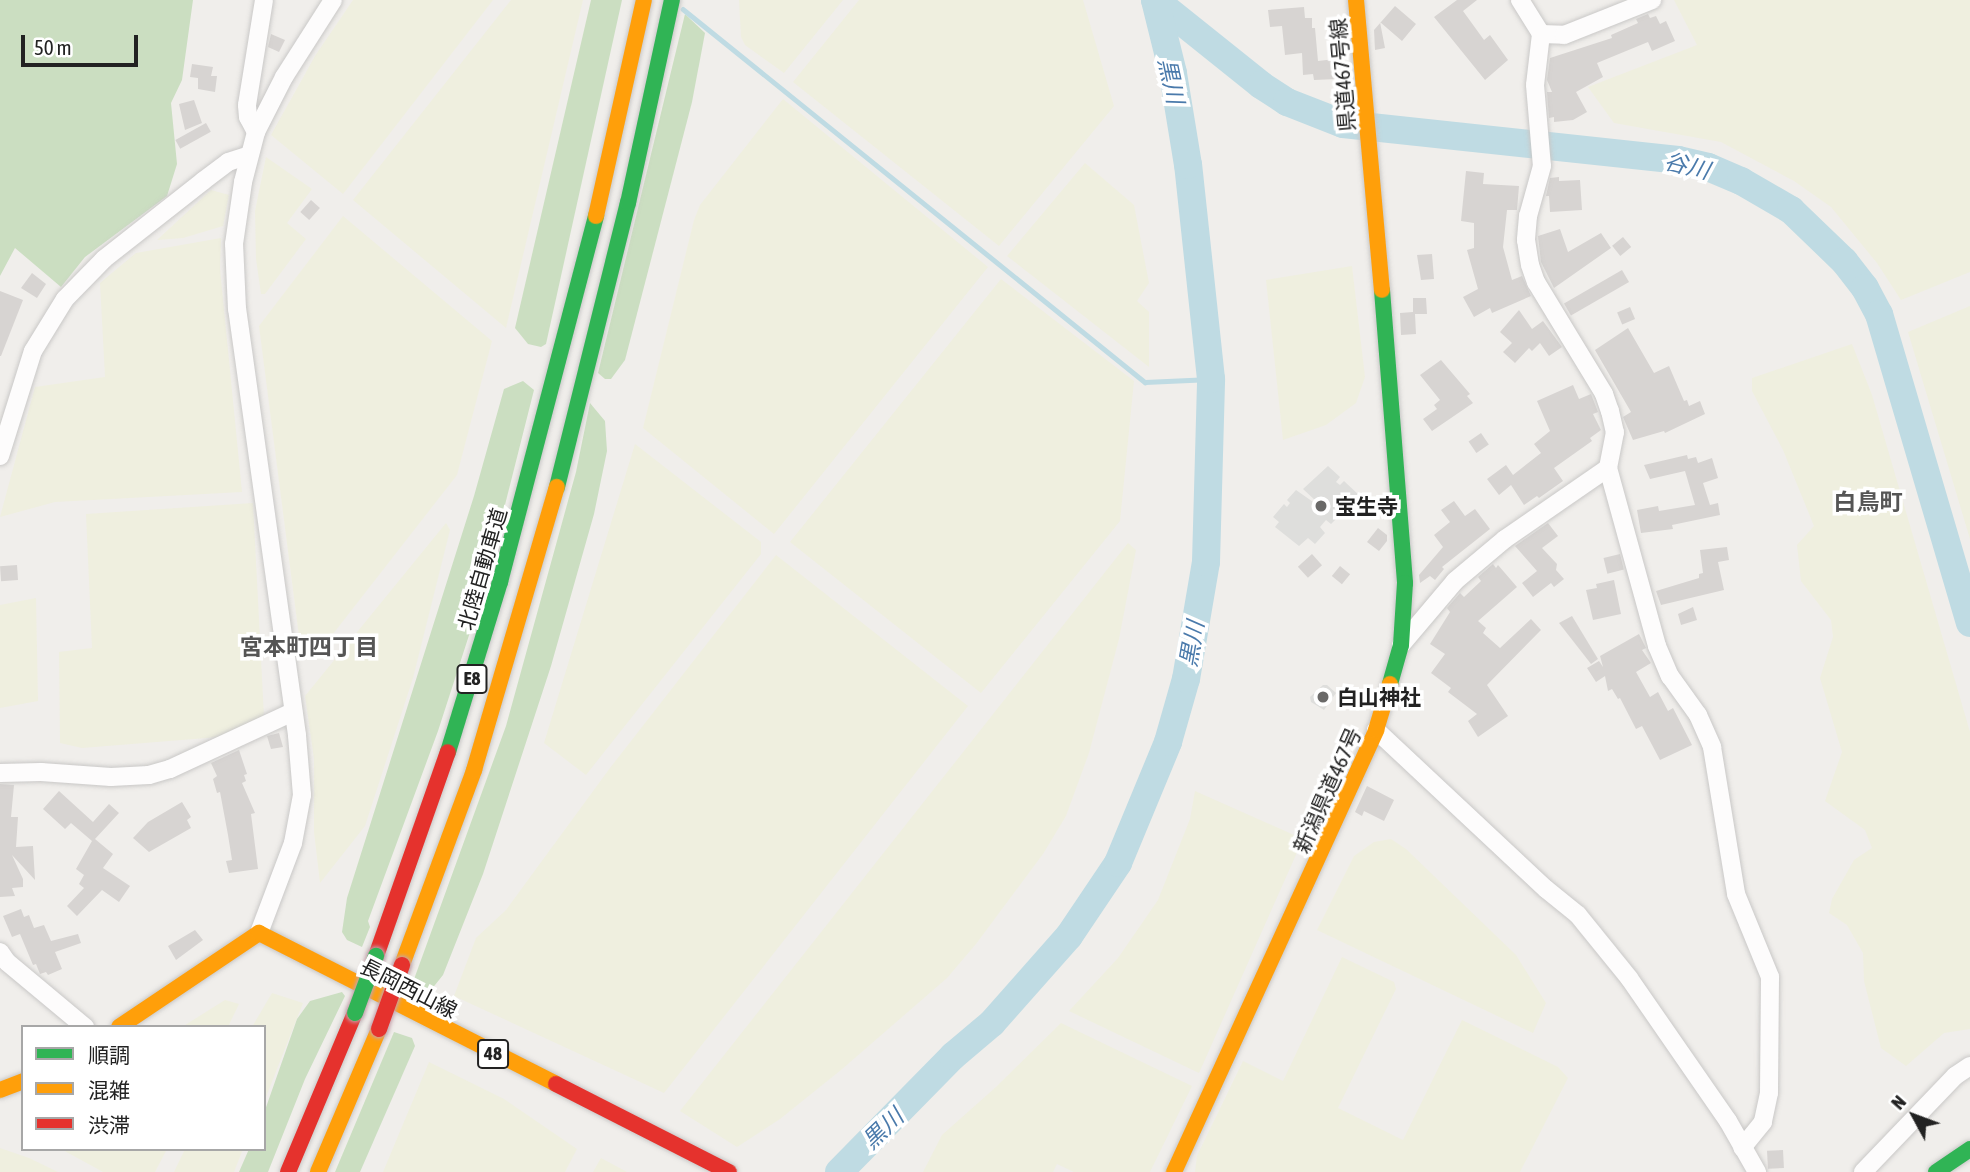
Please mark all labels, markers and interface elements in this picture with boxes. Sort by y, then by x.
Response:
street label: 県道467号線 [1324,17,1360,133]
scale bar [24,21,142,65]
text: 50 m [34,35,72,59]
water label: 黒川 [1153,56,1189,106]
water label: 谷川 [1661,147,1713,185]
district label: 白鳥町 [1834,488,1902,516]
place label: 宝生寺 [1335,493,1398,519]
marker: 宝生寺 [1313,498,1329,514]
street label: 北陸自動車道 [453,505,511,633]
water label: 黒川 [1174,619,1210,669]
district label: 宮本町四丁目 [240,633,378,661]
road number: E8 [456,664,488,694]
place label: 白山神社 [1337,684,1421,710]
marker: 白山神社 [1315,689,1331,705]
street label: 新潟県道467号 [1288,723,1366,857]
street label: 長岡西山線 [357,953,461,1023]
legend [21,1025,266,1151]
road number: 48 [476,1038,510,1070]
text: 順調 [88,1043,130,1067]
text: 混雑 [88,1078,130,1102]
north arrow [1879,1081,1949,1151]
text: N [1886,1091,1910,1114]
water label: 黒川 [857,1103,909,1155]
text: 渋滞 [88,1113,130,1137]

